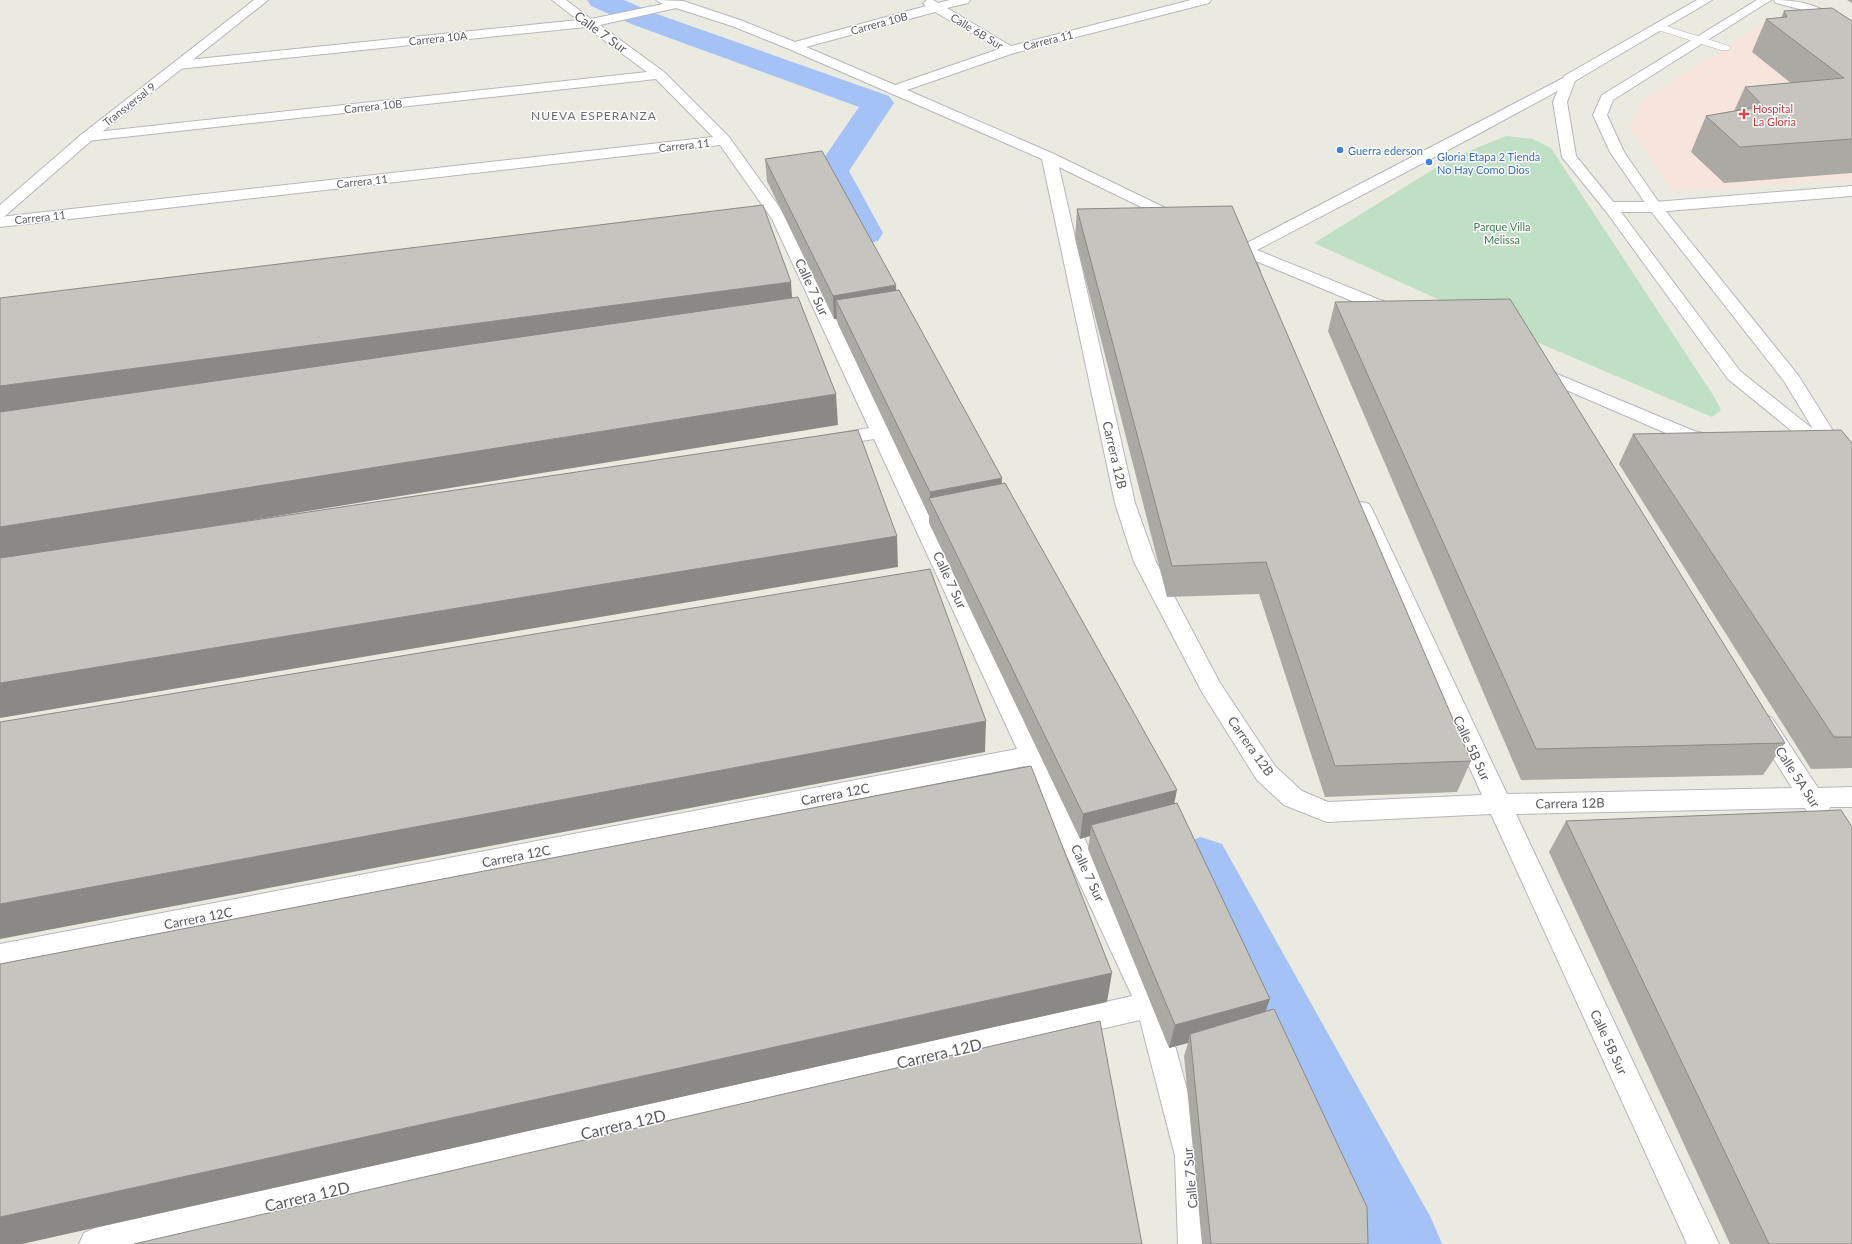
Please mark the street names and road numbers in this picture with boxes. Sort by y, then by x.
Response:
street label: Calle 7 Sur [572,8,631,57]
street label: Carrera 10B [849,9,909,37]
street label: Calle 6B Sur [948,10,1006,52]
street label: Carrera 11 [1022,27,1074,53]
street label: Carrera 10A [408,28,468,48]
street label: Transversal 9 [100,80,158,128]
street label: Carrera 10B [343,96,403,116]
street label: Carrera 11 [658,136,710,154]
street label: Carrera 11 [336,172,388,190]
street label: Carrera 11 [14,208,66,226]
street label: Calle 7 Sur [792,256,832,318]
street label: Carrera 12B [1099,420,1131,490]
street label: Calle 7 Sur [930,549,970,611]
street label: Carrera 12B [1225,713,1277,779]
street label: Calle 5B Sur [1450,713,1494,783]
street label: Calle 5A Sur [1772,743,1824,811]
street label: Carrera 12C [799,779,871,808]
street label: Carrera 12B [1535,794,1605,812]
street label: Carrera 12C [480,841,552,870]
street label: Calle 7 Sur [1068,842,1108,904]
street label: Carrera 12C [162,903,234,932]
street label: Calle 5B Sur [1587,1007,1631,1077]
street label: Carrera 12D [895,1034,983,1072]
street label: Carrera 12D [579,1105,667,1143]
street label: Calle 7 Sur [1179,1147,1201,1209]
street label: Carrera 12D [263,1177,351,1215]

